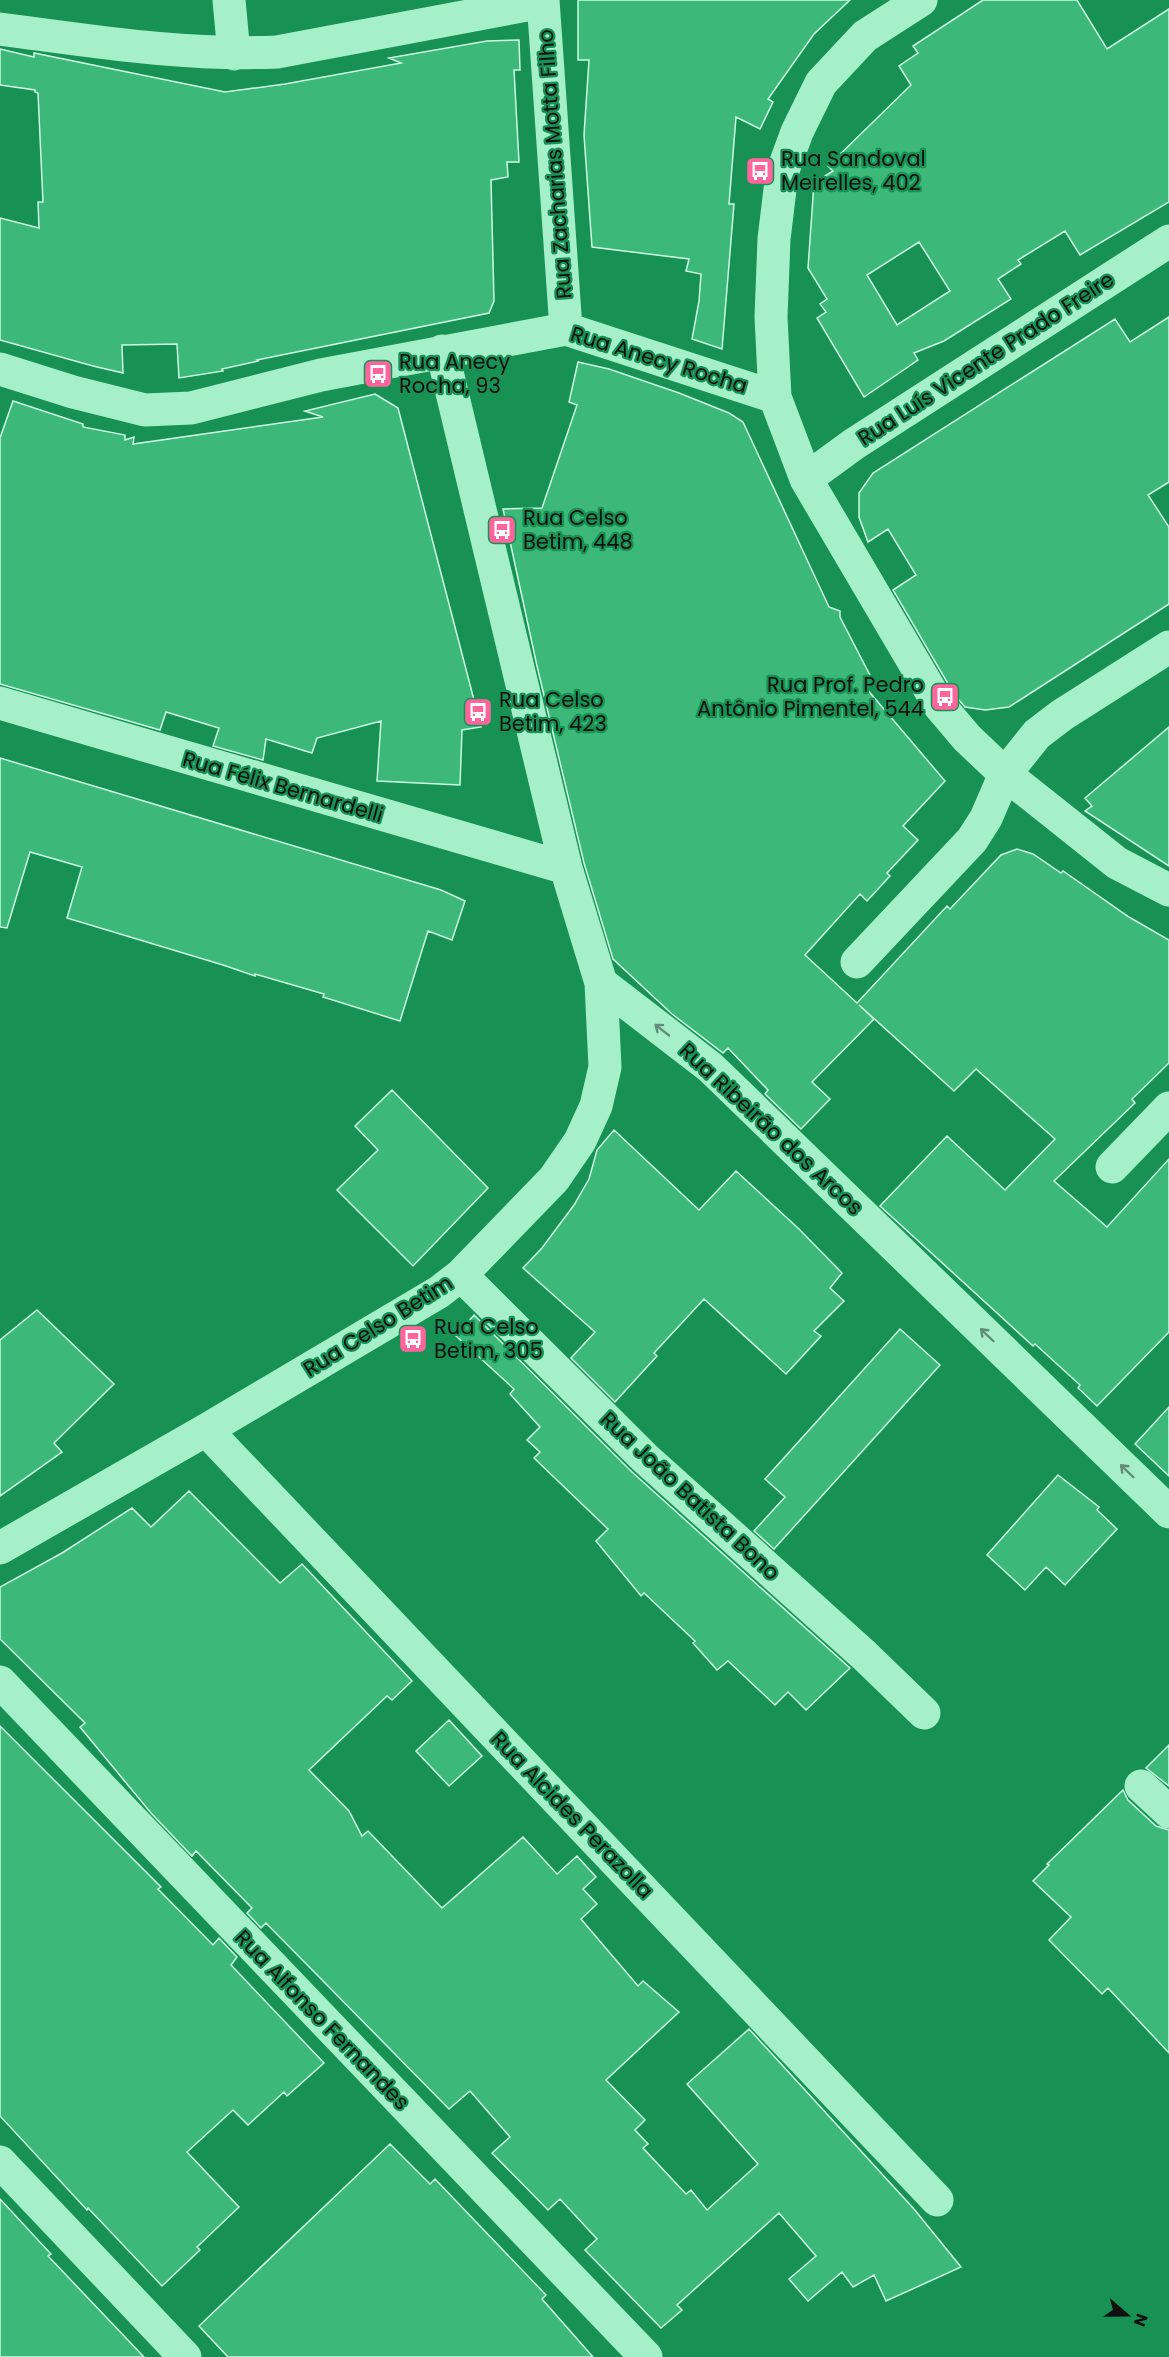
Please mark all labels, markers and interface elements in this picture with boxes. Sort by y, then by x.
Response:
street label: Rua Zacharias Motta Filho [531,28,578,300]
place label: Rua Sandoval Meirelles, 402 [781,144,926,197]
bus stop icon: Rua Sandoval Meirelles, 402 [744,155,776,187]
street label: Rua Luís Vicente Prado Freire [852,265,1119,452]
street label: Rua Anecy Rocha [567,319,751,400]
place label: Rua Anecy Rocha, 93 [399,347,510,400]
bus stop icon: Rua Anecy Rocha, 93 [362,358,394,390]
place label: Rua Celso Betim, 448 [523,503,633,556]
bus stop icon: Rua Celso Betim, 448 [486,514,518,546]
place label: Rua Prof. Pedro Antônio Pimentel, 544 [697,670,924,723]
bus stop icon: Rua Prof. Pedro Antônio Pimentel, 544 [929,681,961,713]
place label: Rua Celso Betim, 423 [499,685,607,738]
bus stop icon: Rua Celso Betim, 423 [462,696,494,728]
street label: Rua Félix Bernardelli [179,744,387,829]
one-way arrow [654,1023,670,1036]
street label: Rua Ribeirão dos Arcos [673,1036,869,1221]
street label: Rua Celso Betim [298,1268,458,1383]
place label: Rua Celso Betim, 305 [434,1312,543,1365]
bus stop icon: Rua Celso Betim, 305 [397,1323,429,1355]
one-way arrow [980,1328,995,1343]
street label: Rua João Batista Bono [594,1405,786,1586]
one-way arrow [1120,1464,1135,1479]
street label: Rua Alcides Perazolla [485,1725,660,1904]
street label: Rua Alfonso Fernandes [229,1923,416,2116]
north arrow [1097,2285,1157,2345]
text: N [1128,2310,1153,2330]

